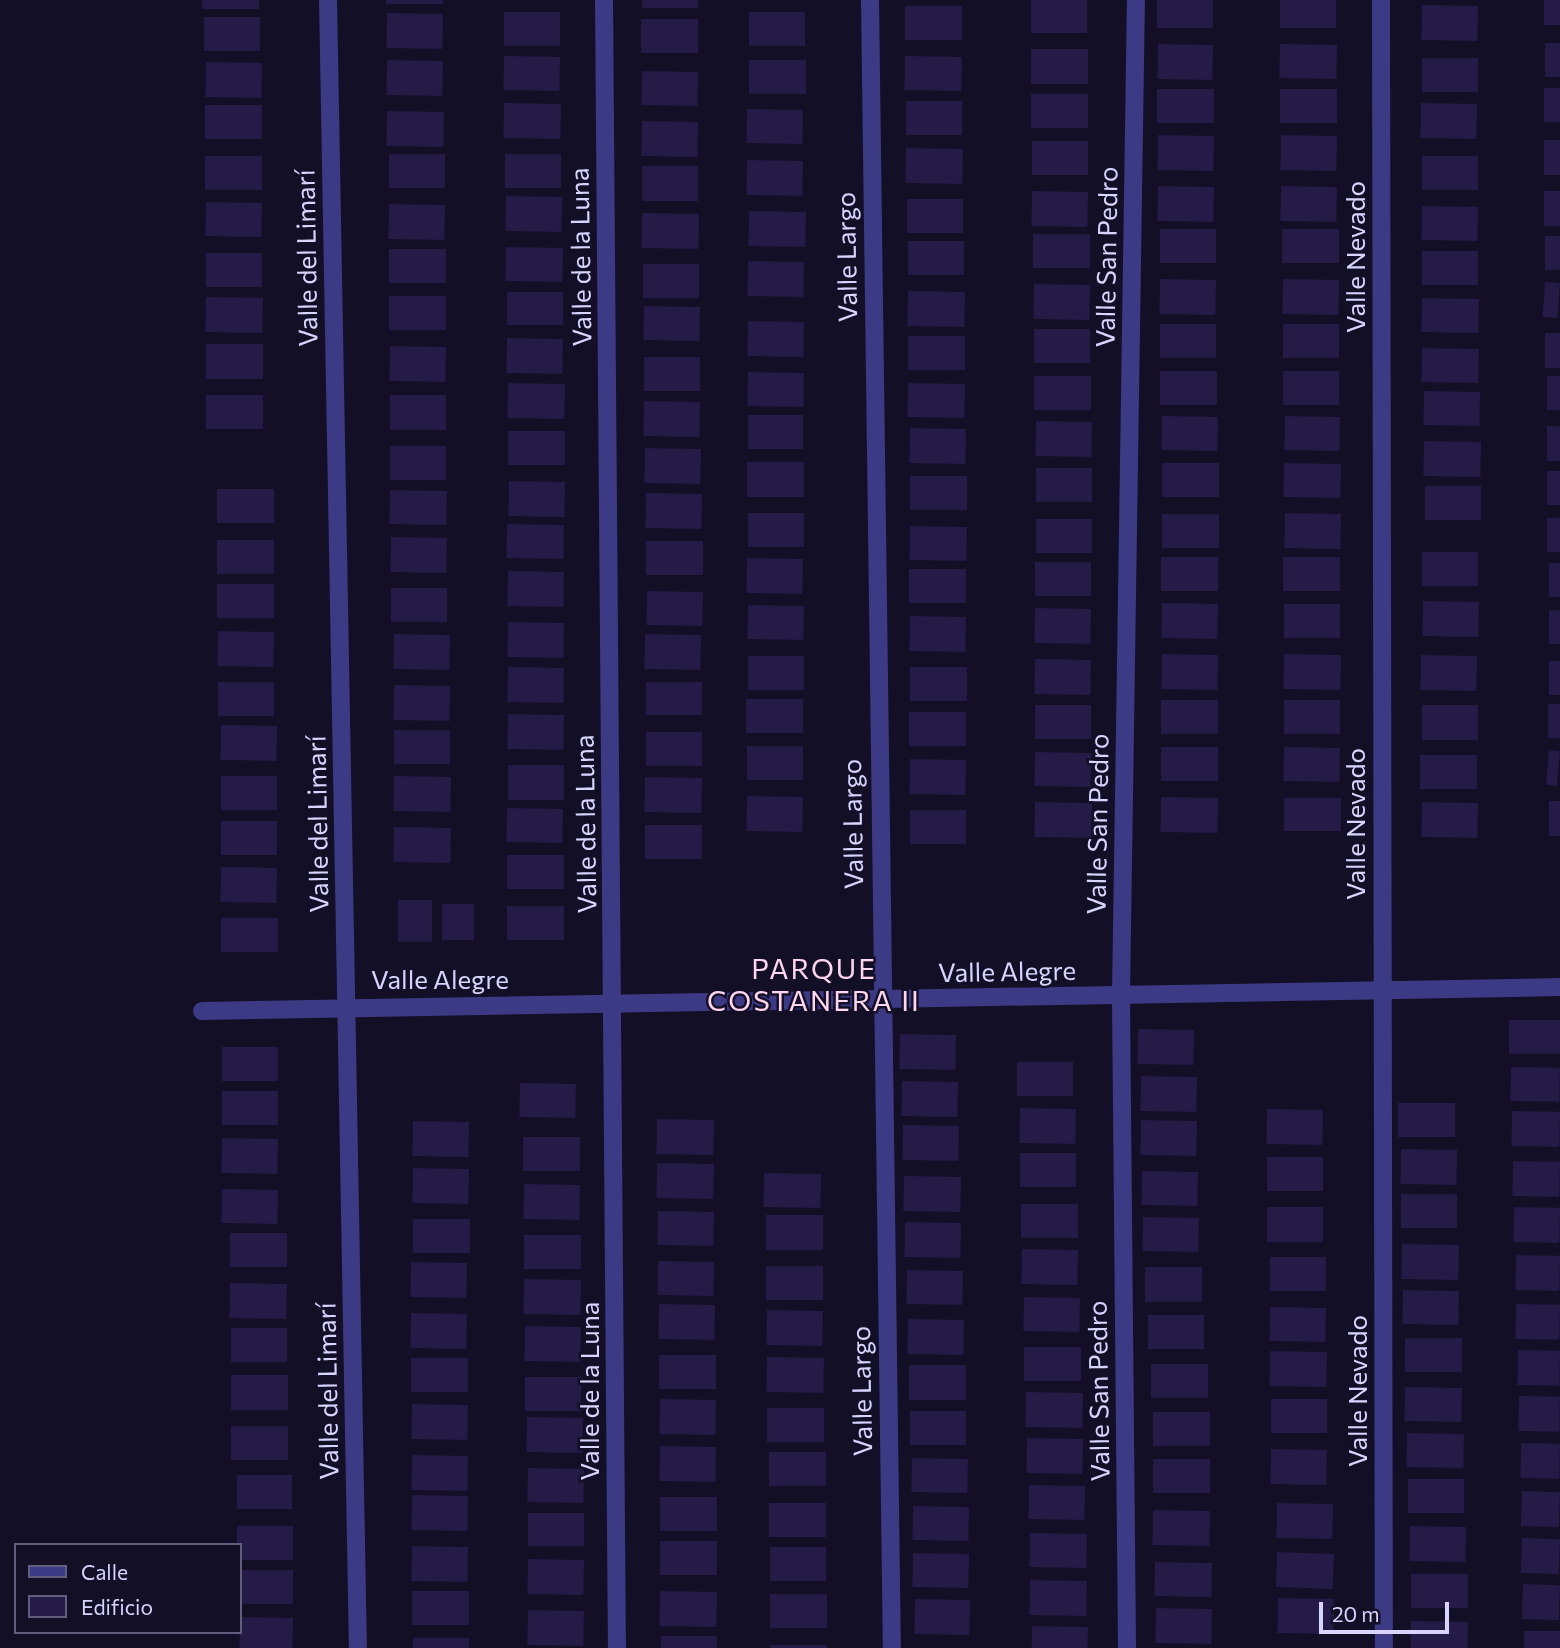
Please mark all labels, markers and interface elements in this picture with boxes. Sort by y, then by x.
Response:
street label: Valle San Pedro [1089,166,1123,348]
street label: Valle de la Luna [563,167,597,347]
street label: Valle del Limarí [289,169,323,347]
street label: Valle Nevado [1339,181,1371,333]
street label: Valle Largo [829,192,863,322]
street label: Valle San Pedro [1080,733,1114,915]
street label: Valle de la Luna [568,734,602,914]
street label: Valle del Limarí [300,735,334,913]
street label: Valle Nevado [1339,748,1371,900]
street label: Valle Largo [835,759,869,889]
district label: PARQUE COSTANERA II [709,951,919,1017]
street label: Valle Alegre [938,954,1076,988]
street label: Valle Alegre [371,963,509,995]
street label: Valle San Pedro [1081,1300,1115,1482]
street label: Valle del Limarí [310,1302,344,1480]
street label: Valle de la Luna [573,1302,605,1480]
street label: Valle Nevado [1341,1315,1373,1467]
street label: Valle Largo [844,1326,878,1456]
legend [14,1543,242,1634]
text: Calle [81,1559,128,1584]
scale bar [1322,1588,1452,1632]
text: Edificio [81,1594,153,1619]
text: 20 m [1332,1601,1380,1626]

